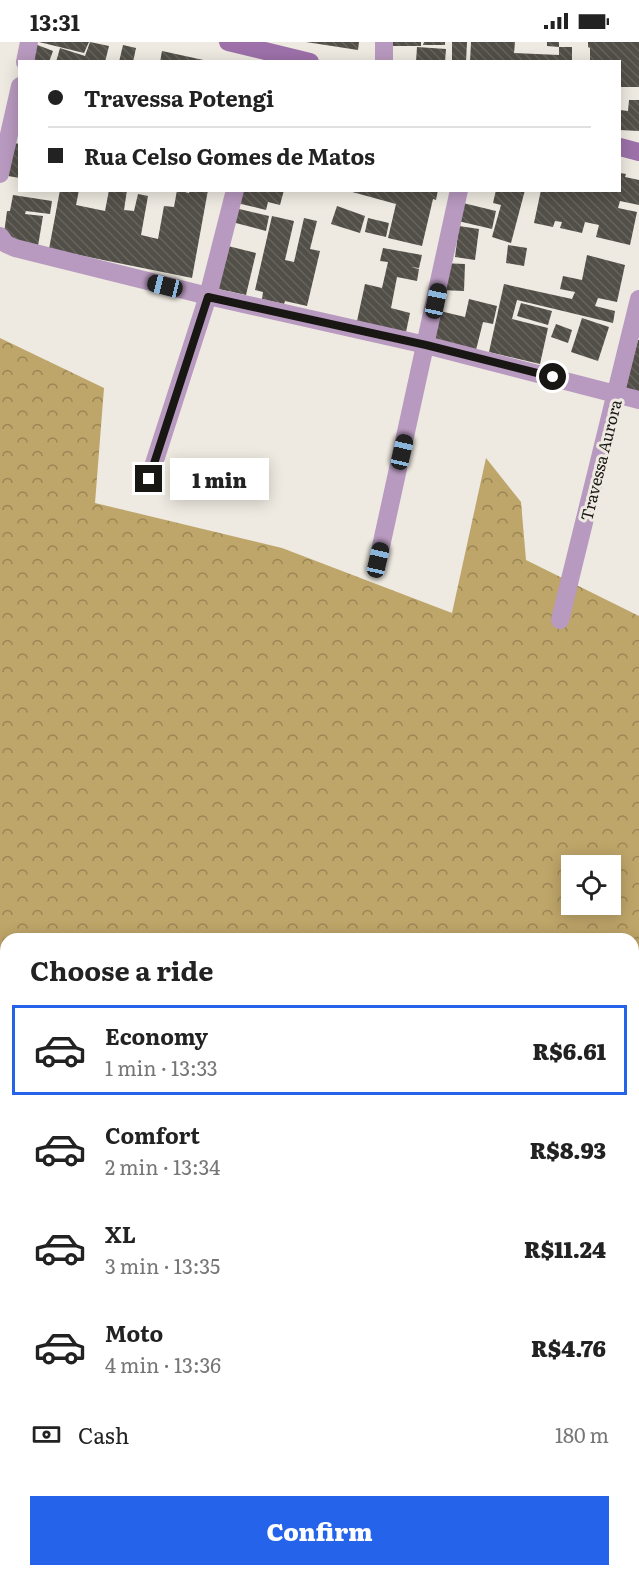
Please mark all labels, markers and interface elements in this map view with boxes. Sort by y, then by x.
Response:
text: 13:31 [30,5,80,38]
text: Travessa Potengi [84,81,274,114]
text: Rua Celso Gomes de Matos [84,139,375,172]
car [145,273,185,299]
car [423,282,449,320]
route start [539,363,566,390]
street label: Travessa Aurora [573,396,627,523]
car [389,432,415,472]
callout: 1 min [170,458,269,500]
text: 1 min [192,464,247,494]
route end [135,465,162,492]
car [365,540,391,580]
map controls [561,855,621,915]
button: locate [561,855,621,915]
text: Choose a ride [30,949,213,989]
text: Economy [105,1019,208,1052]
icon: car [33,1023,87,1077]
text: R$6.61 [533,1034,606,1067]
text: 1 min · 13:33 [105,1052,218,1082]
text: Comfort [105,1118,200,1151]
icon: car [33,1122,87,1176]
text: R$8.93 [530,1133,606,1166]
text: 2 min · 13:34 [105,1151,220,1181]
text: XL [105,1217,136,1250]
icon: car [33,1221,87,1275]
text: R$11.24 [524,1232,606,1265]
text: 3 min · 13:35 [105,1250,220,1280]
text: Moto [105,1316,163,1349]
icon: car [33,1320,87,1374]
text: R$4.76 [531,1331,606,1364]
text: 4 min · 13:36 [105,1349,221,1379]
icon: cash [30,1418,63,1451]
text: Cash [78,1418,129,1451]
text: 180 m [555,1419,609,1449]
button: Confirm [30,1496,609,1565]

